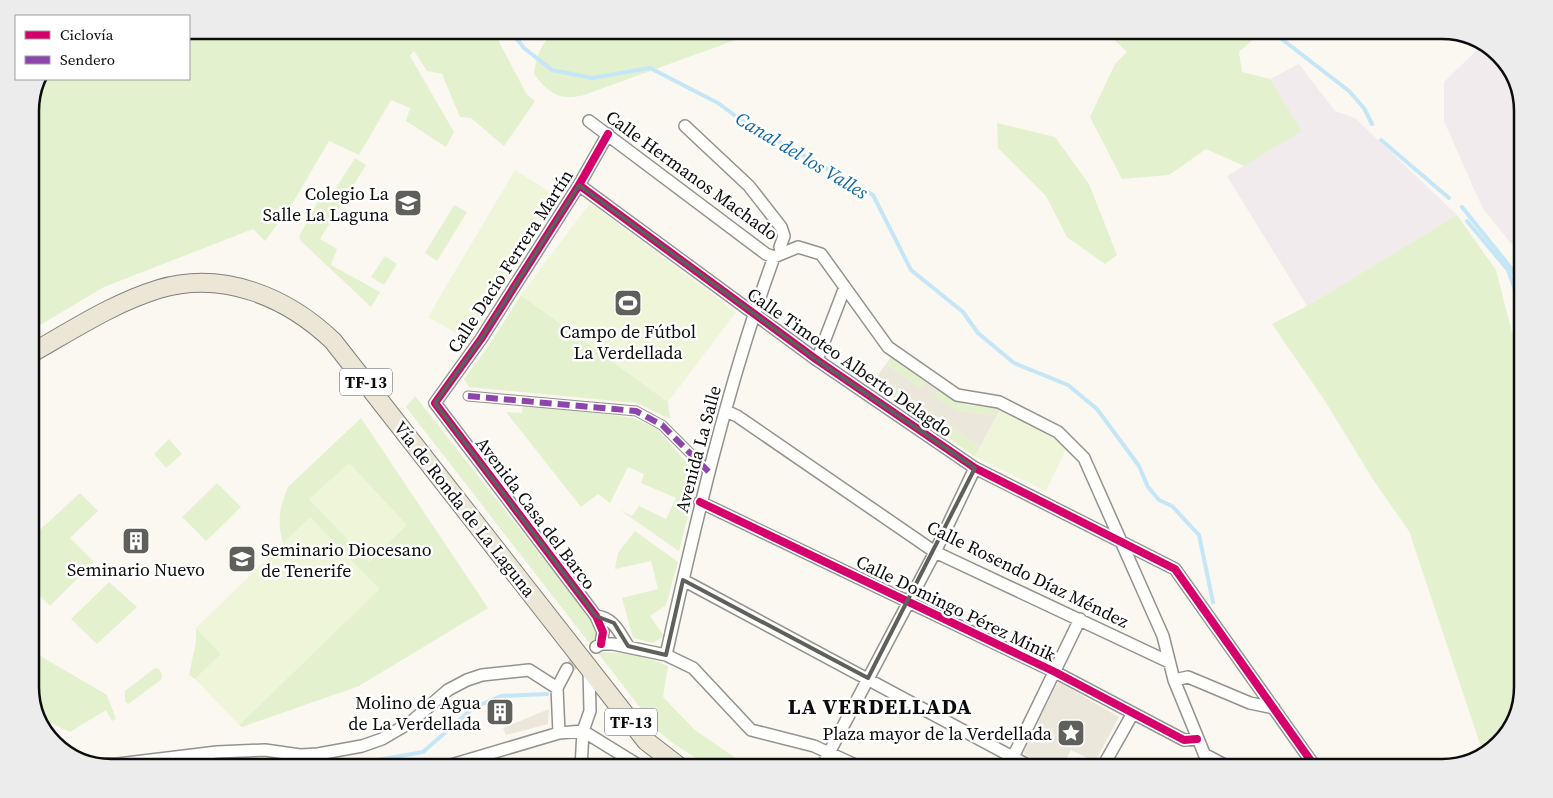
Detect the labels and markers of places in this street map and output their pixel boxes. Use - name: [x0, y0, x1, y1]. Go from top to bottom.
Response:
- place label: Colegio La Salle La Laguna: [263, 181, 390, 227]
- school or university icon: Colegio La Salle La Laguna: [393, 188, 423, 218]
- sports icon: Campo de Fútbol La Verdellada: [613, 288, 643, 318]
- place label: Campo de Fútbol La Verdellada: [560, 319, 696, 365]
- building icon: Seminario Nuevo: [121, 526, 151, 556]
- place label: Seminario Diocesano de Tenerife: [261, 537, 432, 583]
- school or university icon: Seminario Diocesano de Tenerife: [227, 544, 257, 574]
- place label: Seminario Nuevo: [67, 557, 205, 582]
- place label: Molino de Agua de La Verdellada: [348, 690, 482, 736]
- building icon: Molino de Agua de La Verdellada: [485, 697, 515, 727]
- place icon: Plaza mayor de la Verdellada: [1056, 718, 1086, 748]
- place label: Plaza mayor de la Verdellada: [823, 721, 1053, 746]

